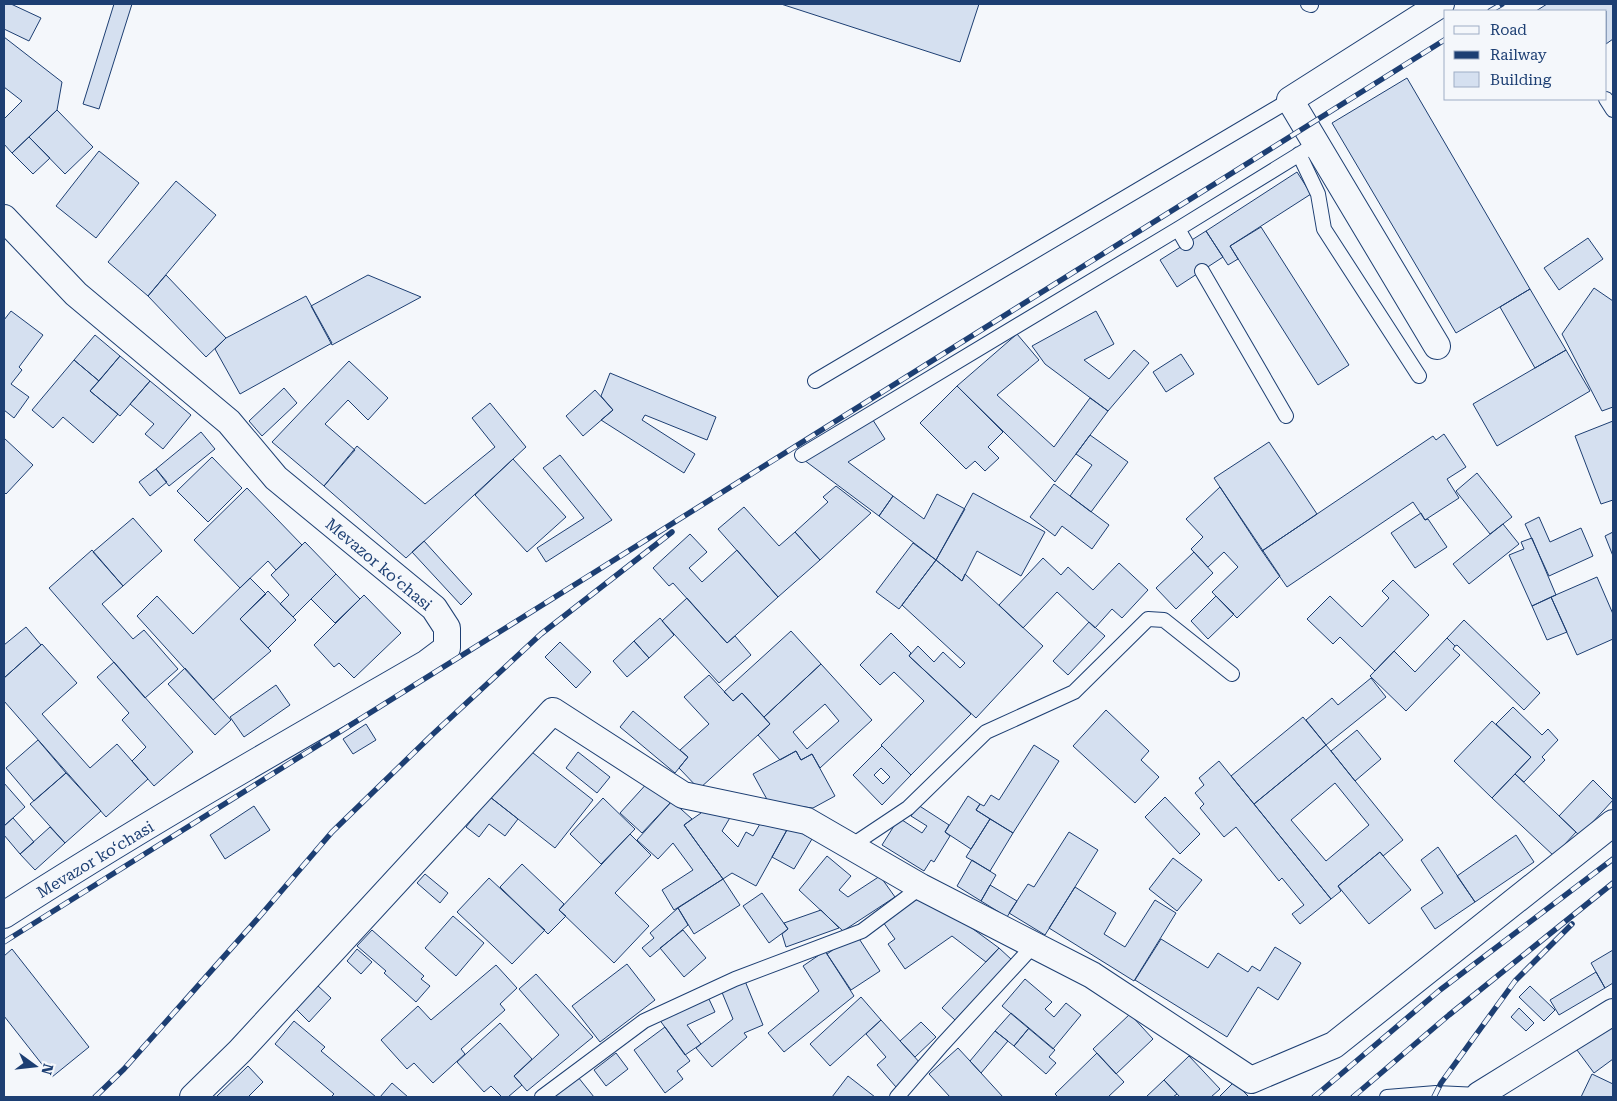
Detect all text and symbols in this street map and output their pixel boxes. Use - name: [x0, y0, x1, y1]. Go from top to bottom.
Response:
- legend: [1444, 10, 1607, 100]
- text: Road: [1490, 21, 1527, 39]
- text: Railway: [1490, 46, 1547, 64]
- text: Building: [1490, 71, 1552, 89]
- street label: Mevazor koʻchasi: [322, 514, 436, 614]
- street label: Mevazor koʻchasi: [33, 817, 157, 902]
- north arrow: [10, 1041, 60, 1091]
- text: N: [38, 1062, 57, 1077]

